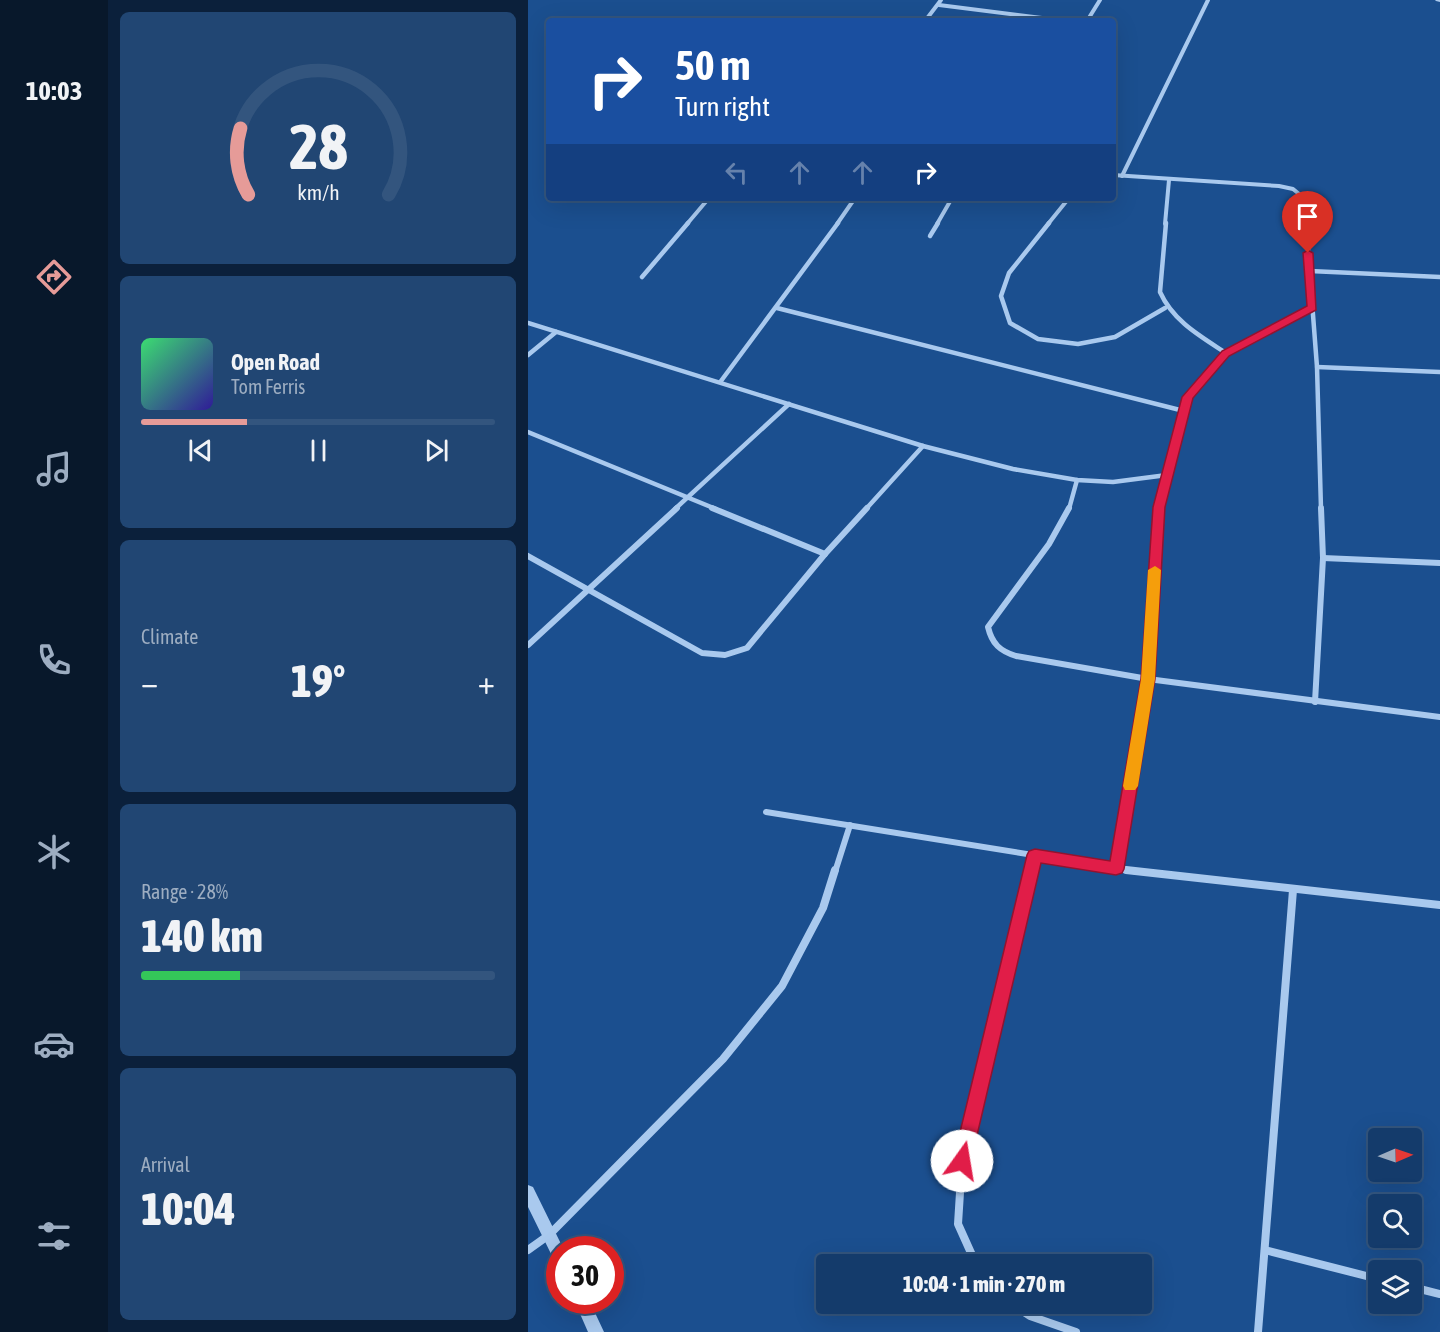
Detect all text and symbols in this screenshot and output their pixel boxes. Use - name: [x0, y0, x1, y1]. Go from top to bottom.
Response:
- text: 50 m: [675, 41, 750, 89]
- icon: right: [576, 42, 654, 120]
- text: 10:03: [26, 75, 82, 106]
- text: Turn right: [675, 91, 770, 122]
- text: 28: [289, 111, 347, 182]
- icon: left: [720, 156, 753, 189]
- icon: ahead: [783, 156, 816, 189]
- icon: ahead: [846, 156, 879, 189]
- icon: right: [909, 156, 942, 189]
- text: km/h: [297, 180, 339, 205]
- pin: [1282, 191, 1333, 253]
- icon: arrive: [1291, 200, 1324, 233]
- icon: directions: [33, 256, 75, 298]
- text: Open Road: [231, 349, 320, 375]
- text: Tom Ferris: [231, 375, 305, 398]
- icon: previous: [184, 434, 217, 467]
- icon: pause: [302, 434, 335, 467]
- icon: next: [420, 434, 453, 467]
- icon: music: [33, 448, 75, 490]
- text: Climate: [141, 625, 198, 648]
- icon: phone: [33, 639, 75, 681]
- text: 19°: [291, 655, 345, 707]
- text: −: [141, 663, 158, 701]
- text: +: [478, 663, 495, 701]
- icon: climate: [33, 831, 75, 873]
- text: Range · 28%: [141, 880, 228, 903]
- text: 140 km: [141, 910, 263, 962]
- icon: car: [33, 1023, 75, 1065]
- north arrow: [1368, 1128, 1422, 1182]
- map controls: [1368, 1128, 1422, 1314]
- position arrow: [930, 1129, 994, 1193]
- text: Arrival: [141, 1153, 190, 1176]
- text: 10:04: [141, 1183, 235, 1235]
- button: search: [1368, 1194, 1422, 1248]
- icon: filters: [33, 1215, 75, 1257]
- speed limit sign: 30: [546, 1236, 624, 1314]
- button: layers: [1368, 1260, 1422, 1314]
- text: 10:04 · 1 min · 270 m: [903, 1271, 1065, 1297]

